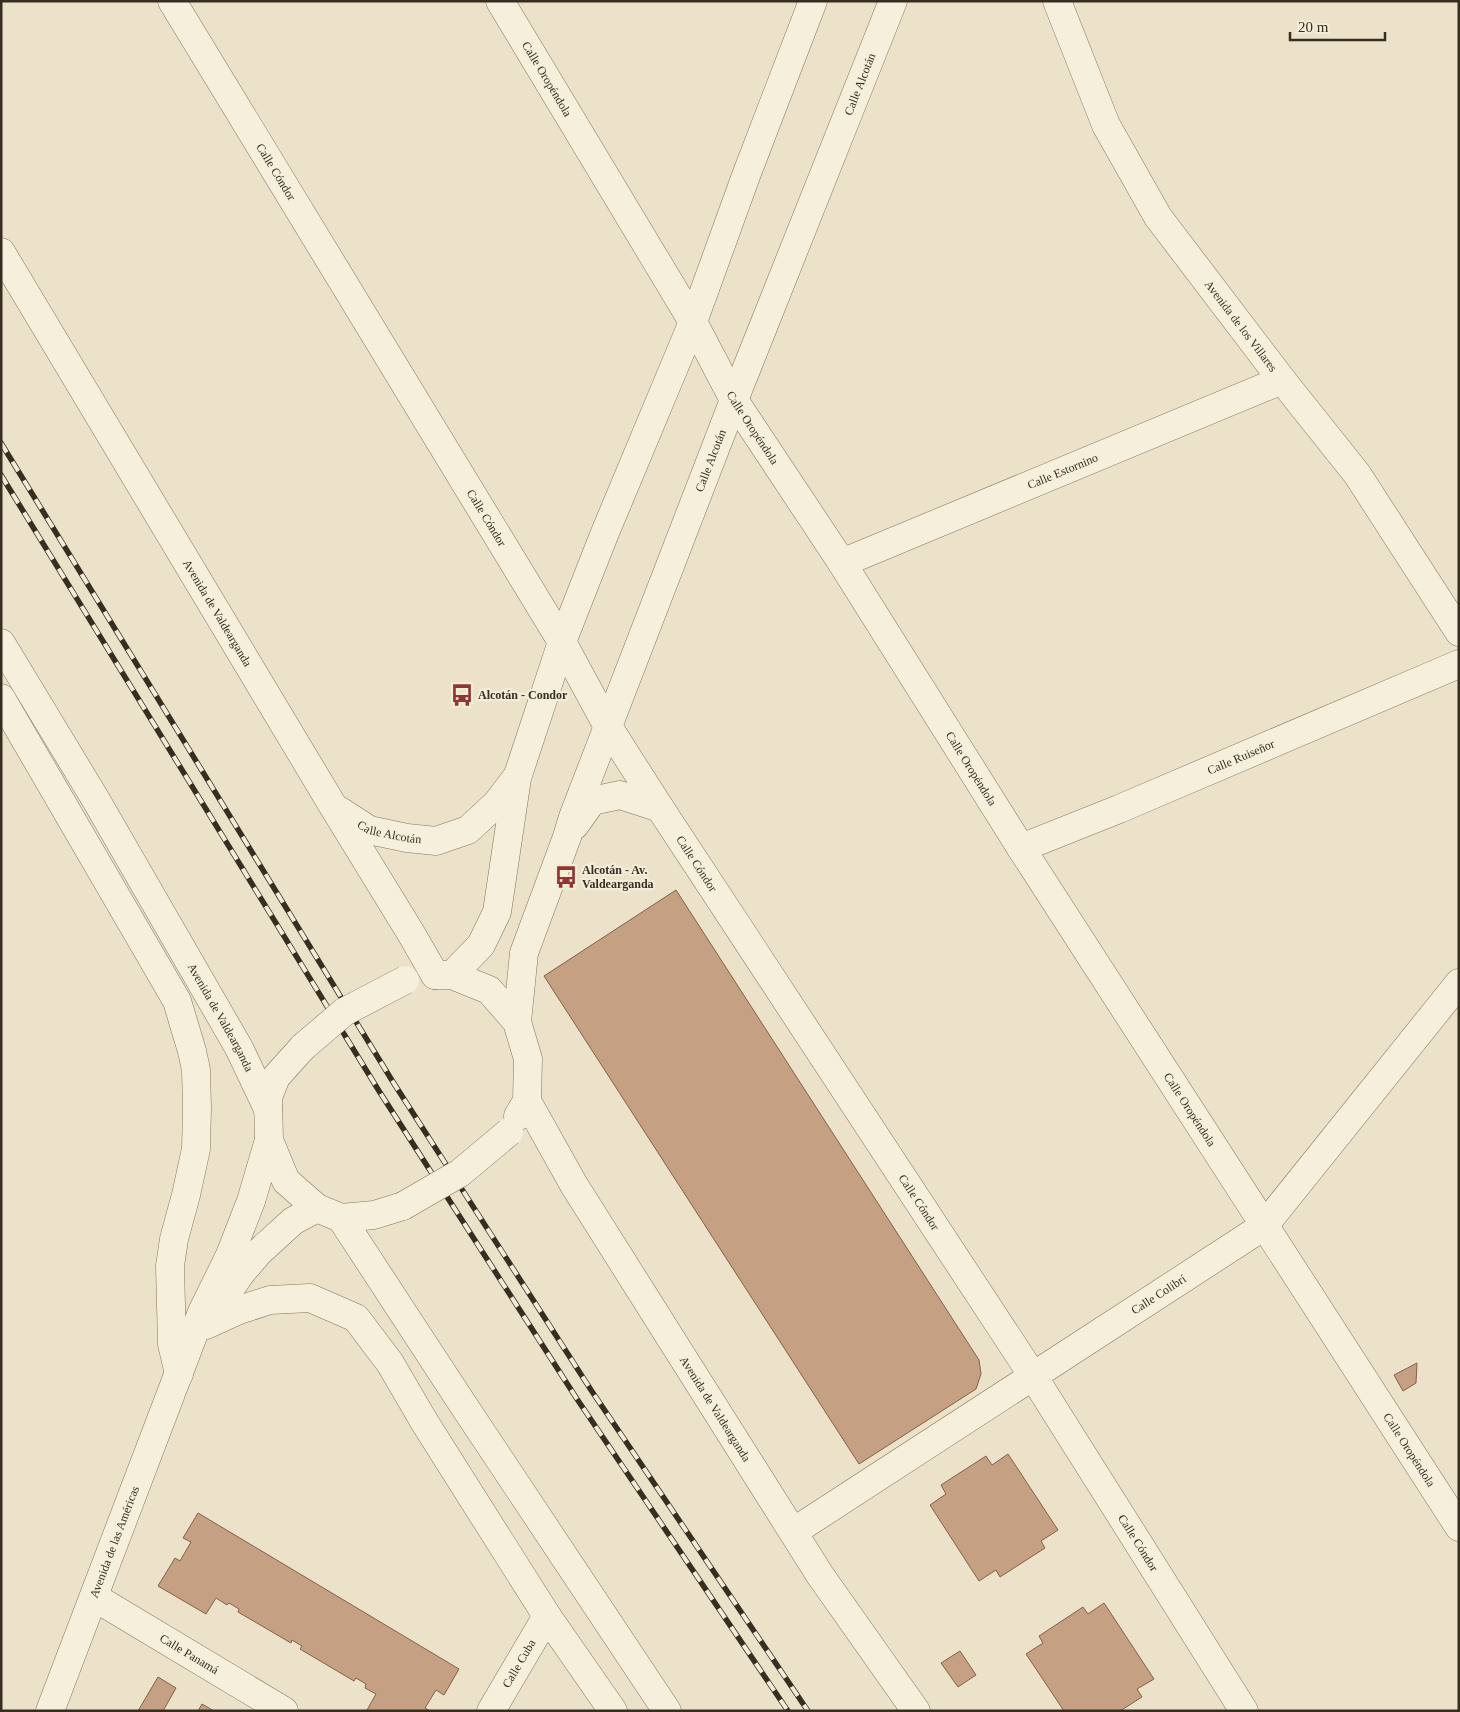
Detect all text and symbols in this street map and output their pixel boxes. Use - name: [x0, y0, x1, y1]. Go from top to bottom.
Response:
- scale bar: [1290, 10, 1385, 42]
- text: 20 m: [1298, 19, 1329, 35]
- street label: Calle Oropéndola: [519, 39, 575, 120]
- street label: Calle Alcotán: [841, 51, 879, 117]
- street label: Calle Cóndor: [253, 141, 299, 203]
- street label: Avenida de los Villares: [1202, 278, 1280, 375]
- street label: Calle Oropéndola: [724, 389, 782, 468]
- street label: Calle Alcotán: [692, 427, 729, 494]
- street label: Calle Estornino: [1025, 450, 1100, 492]
- street label: Calle Cóndor: [464, 487, 509, 549]
- street label: Avenida de Valdearganda: [180, 557, 255, 670]
- bus stop icon: Alcotán - Condor: [449, 682, 475, 708]
- place label: Alcotán - Condor: [478, 688, 568, 702]
- street label: Calle Oropéndola: [943, 729, 1000, 809]
- street label: Calle Ruiseñor: [1205, 737, 1277, 778]
- street label: Calle Alcotán: [355, 817, 422, 846]
- street label: Calle Cóndor: [673, 833, 720, 895]
- place label: Alcotán - Av. Valdearganda: [582, 863, 654, 891]
- bus stop icon: Alcotán - Av. Valdearganda: [553, 864, 579, 890]
- street label: Avenida de Valdearganda: [185, 961, 256, 1074]
- street label: Calle Oropéndola: [1161, 1070, 1219, 1150]
- street label: Calle Cóndor: [895, 1172, 942, 1233]
- street label: Calle Colibrí: [1129, 1271, 1189, 1317]
- street label: Avenida de Valdearganda: [677, 1354, 754, 1465]
- street label: Calle Oropéndola: [1380, 1410, 1439, 1490]
- street label: Avenida de las Américas: [87, 1484, 142, 1600]
- street label: Calle Cóndor: [1115, 1512, 1161, 1574]
- street label: Calle Panamá: [157, 1631, 222, 1678]
- street label: Calle Cuba: [499, 1636, 539, 1690]

